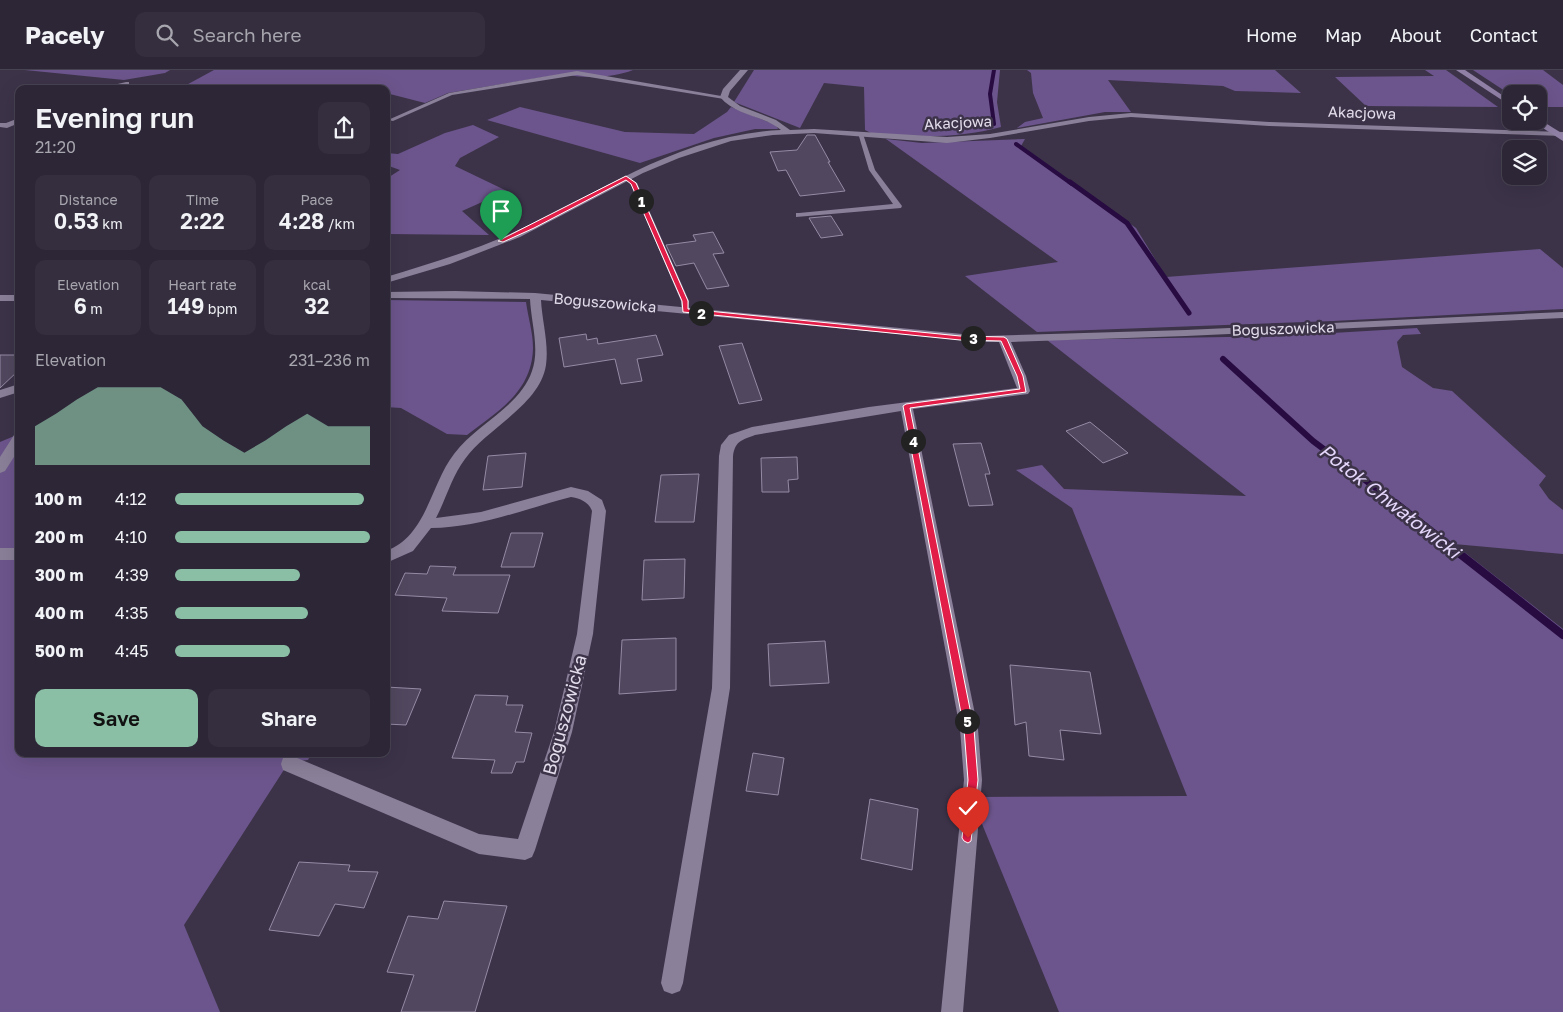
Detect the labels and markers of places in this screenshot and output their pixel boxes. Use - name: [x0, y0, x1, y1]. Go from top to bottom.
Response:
- pin: 1: [628, 188, 654, 214]
- pin: [480, 190, 522, 241]
- pin: 2: [688, 300, 714, 326]
- pin: 3: [960, 326, 986, 350]
- pin: 4: [900, 428, 926, 454]
- pin: 5: [954, 708, 980, 734]
- pin: [947, 787, 989, 838]

